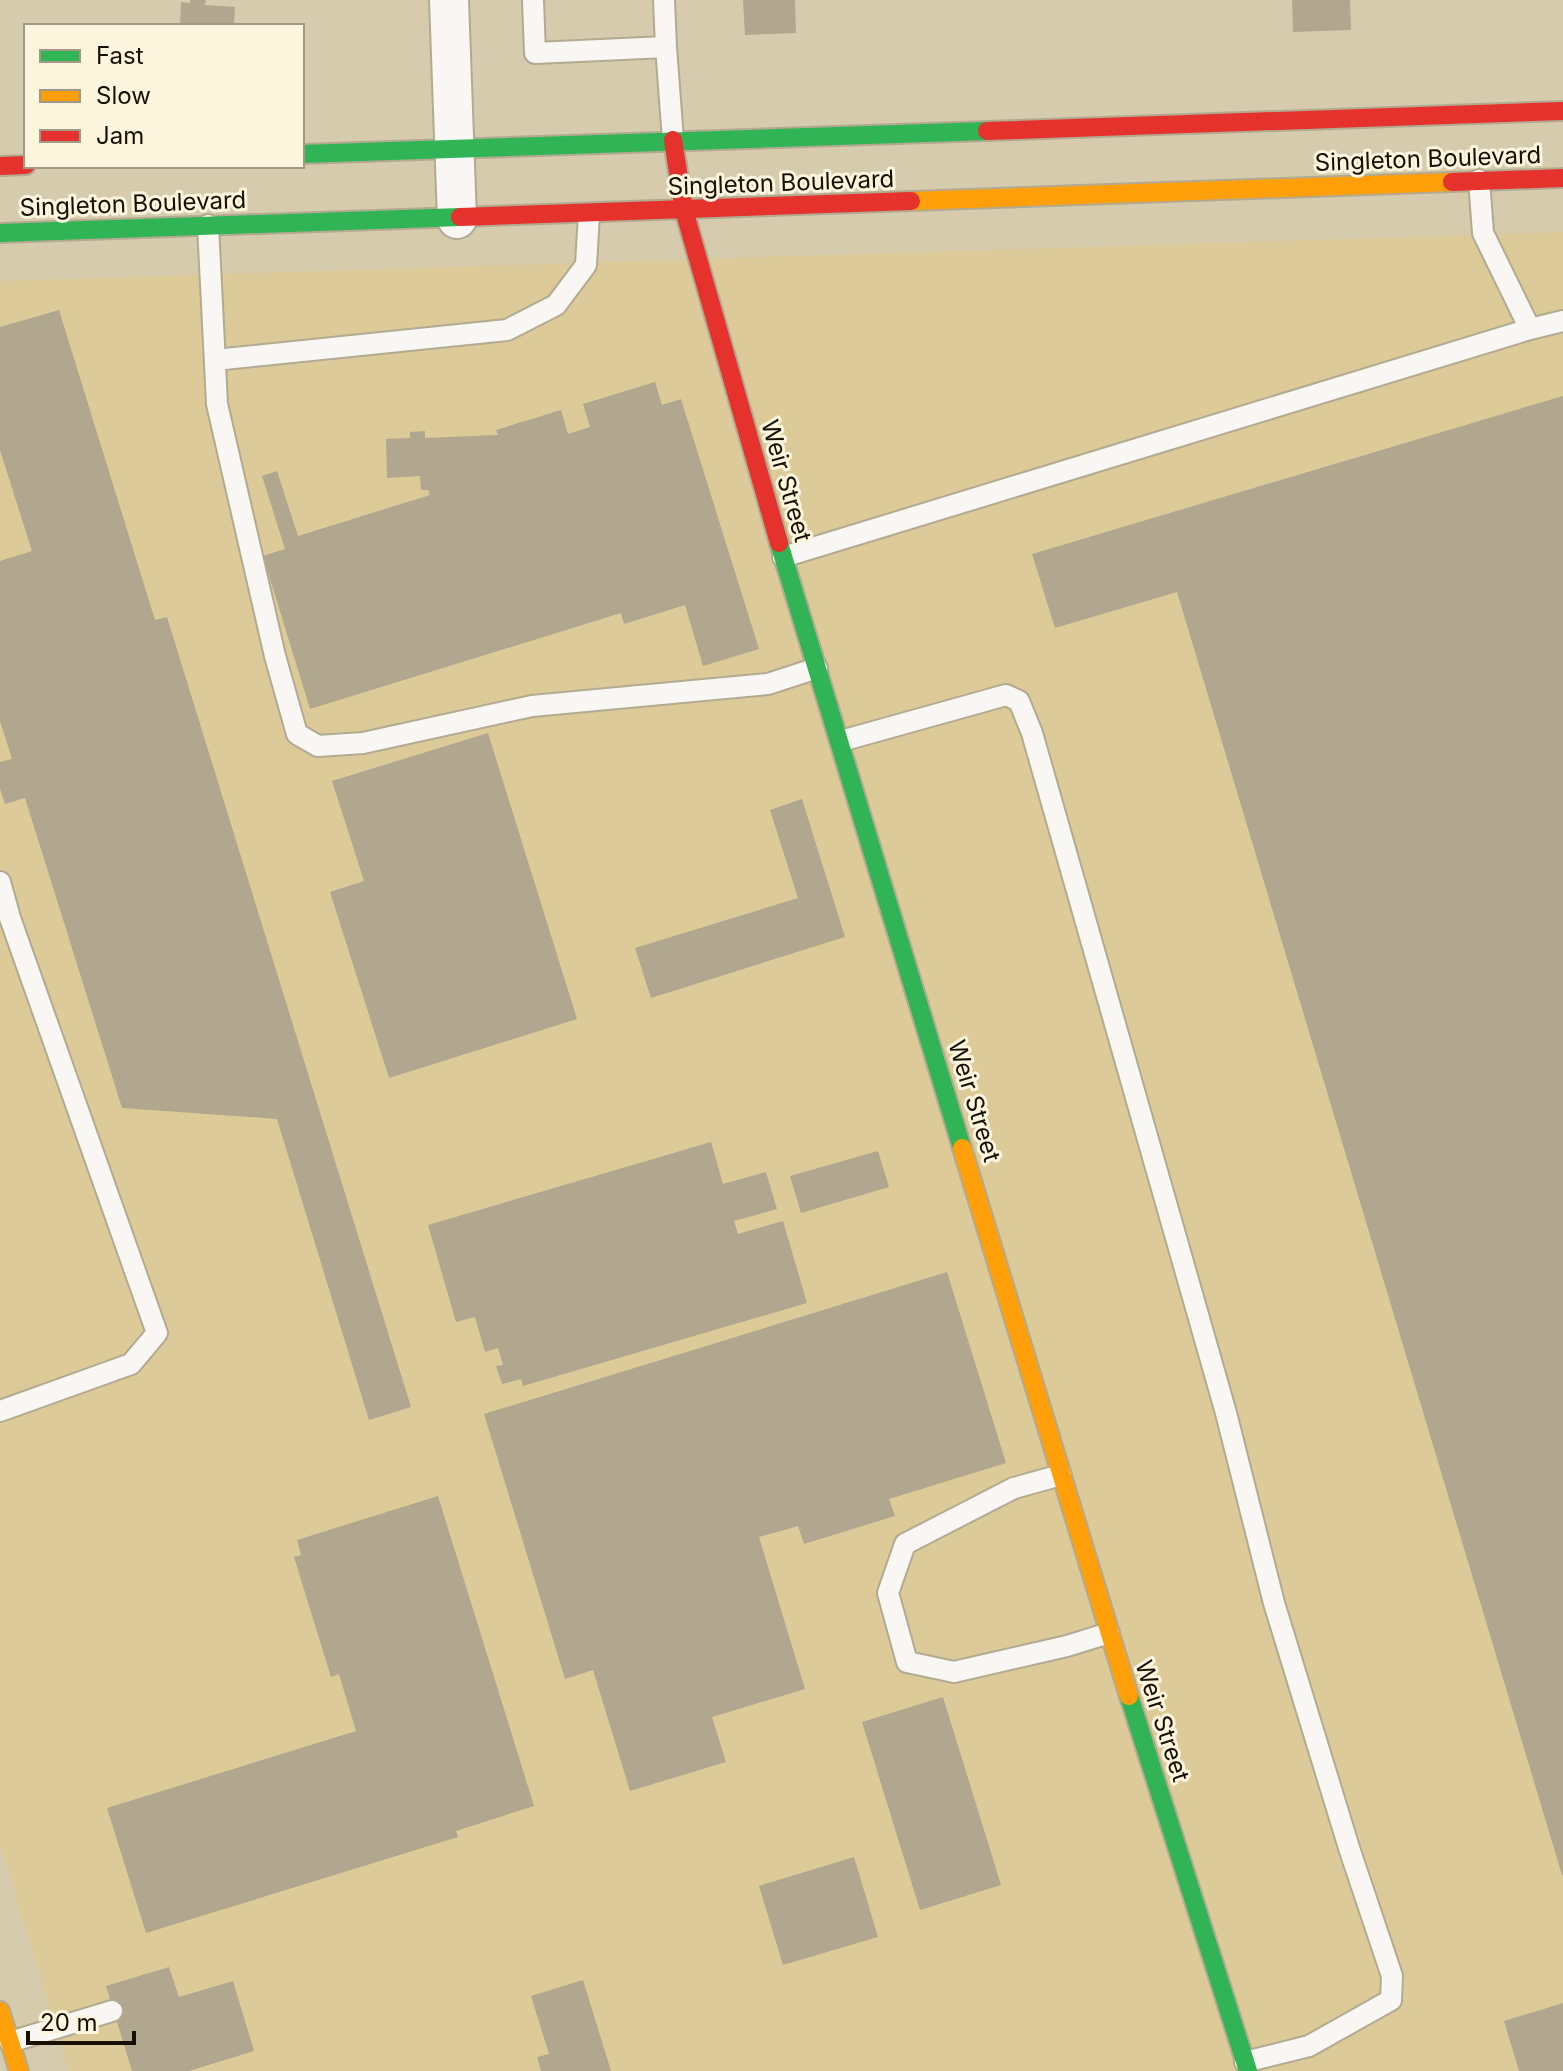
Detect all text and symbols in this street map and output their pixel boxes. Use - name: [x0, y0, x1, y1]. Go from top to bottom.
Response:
- legend: [24, 24, 304, 168]
- text: Fast: [96, 41, 144, 70]
- text: Slow: [96, 81, 151, 110]
- text: Jam: [96, 121, 144, 150]
- street label: Singleton Boulevard: [1314, 140, 1542, 177]
- street label: Singleton Boulevard: [667, 164, 895, 201]
- street label: Singleton Boulevard: [19, 185, 247, 222]
- street label: Weir Street: [755, 416, 818, 545]
- street label: Weir Street: [942, 1036, 1007, 1165]
- street label: Weir Street: [1129, 1657, 1196, 1785]
- scale bar: [28, 1995, 134, 2045]
- text: 20 m: [40, 2008, 98, 2037]

